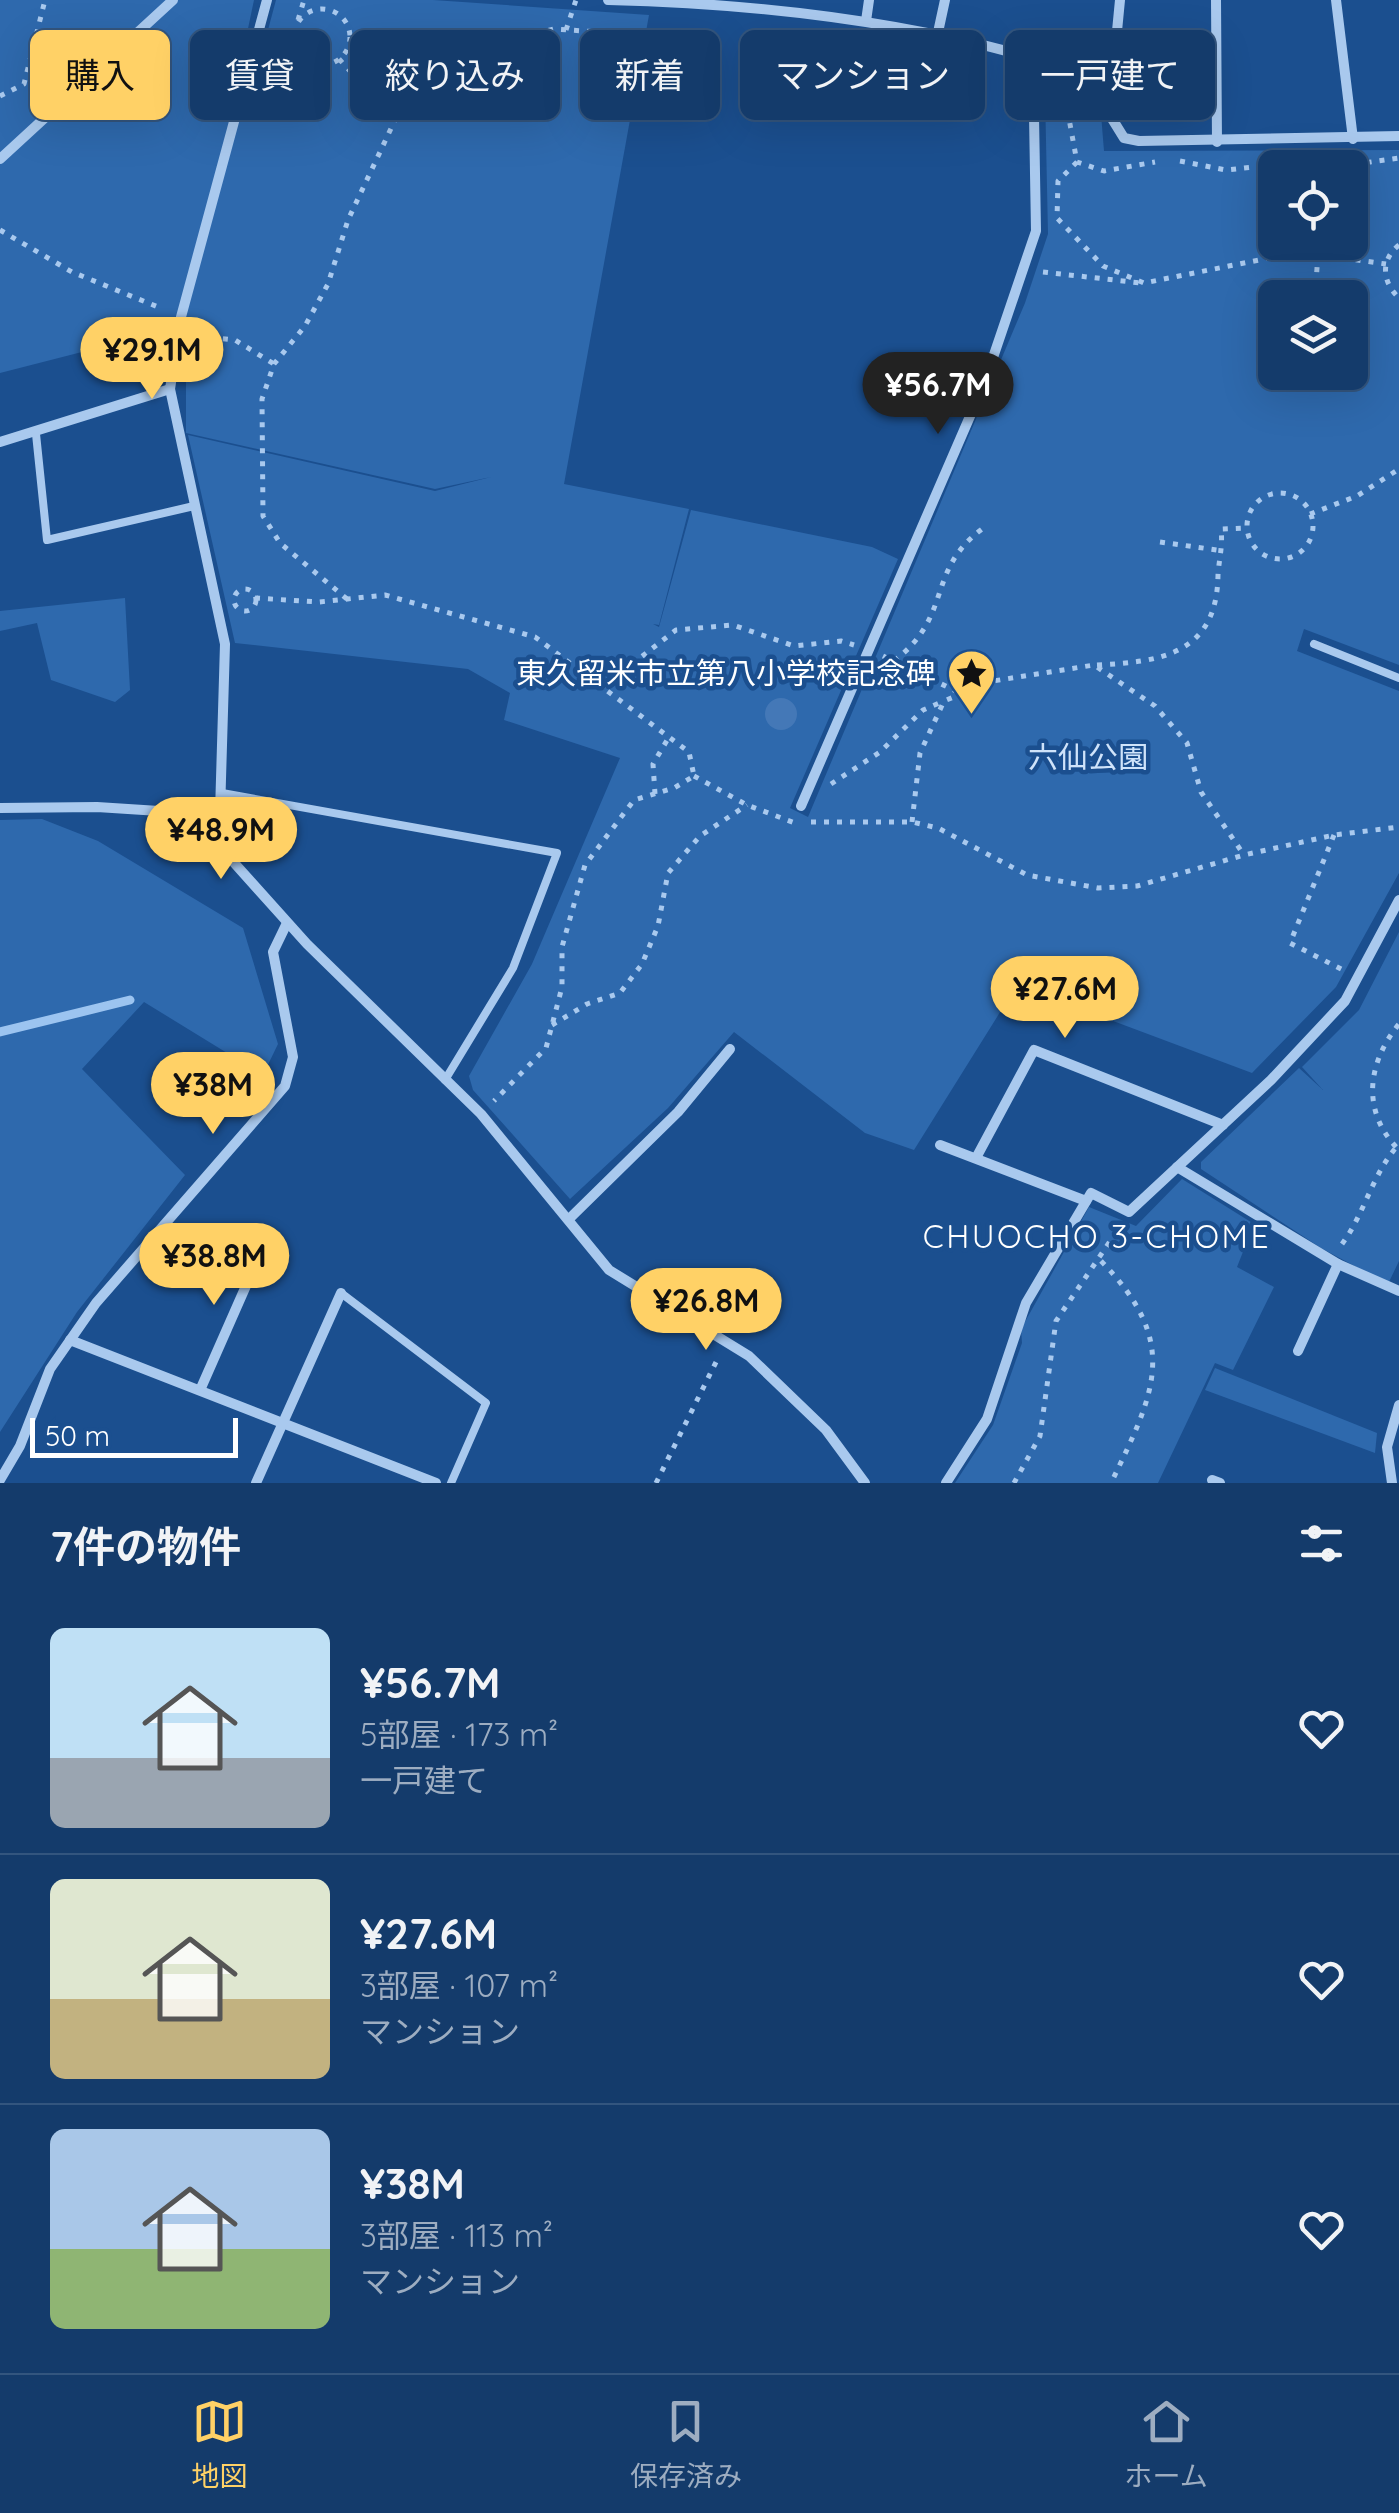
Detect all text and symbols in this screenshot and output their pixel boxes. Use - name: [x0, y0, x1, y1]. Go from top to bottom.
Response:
- chip: 購入: [30, 30, 170, 120]
- chip: 賃貸: [190, 30, 330, 120]
- chip: 絞り込み: [350, 30, 560, 120]
- chip: 新着: [580, 30, 720, 120]
- chip: マンション: [740, 30, 985, 120]
- chip: 一戸建て: [1005, 30, 1215, 120]
- map controls: [1258, 150, 1368, 390]
- button: locate: [1258, 150, 1368, 260]
- button: layers: [1258, 280, 1368, 390]
- pin: ¥29.1M: [71, 317, 233, 402]
- text: ¥29.1M: [102, 329, 202, 369]
- pin: ¥56.7M: [857, 352, 1019, 437]
- text: ¥56.7M: [885, 364, 991, 404]
- place icon: 東久留米市立第八小学校記念碑: [945, 648, 997, 716]
- place label: 東久留米市立第八小学校記念碑: [516, 654, 936, 692]
- park label: 六仙公園: [1028, 738, 1148, 776]
- pin: ¥48.9M: [140, 797, 302, 882]
- text: ¥48.9M: [167, 809, 275, 849]
- pin: ¥27.6M: [984, 956, 1146, 1041]
- text: ¥27.6M: [1013, 968, 1117, 1008]
- pin: ¥38M: [154, 1052, 272, 1137]
- text: ¥38M: [173, 1064, 253, 1104]
- district label: CHUOCHO 3-CHOME: [923, 1216, 1271, 1256]
- pin: ¥38.8M: [133, 1223, 295, 1308]
- text: ¥38.8M: [161, 1235, 267, 1275]
- pin: ¥26.8M: [625, 1268, 787, 1353]
- text: ¥26.8M: [653, 1280, 759, 1320]
- scale bar: [30, 1413, 238, 1458]
- text: 50 m: [45, 1418, 110, 1453]
- icon: filters: [1294, 1516, 1349, 1571]
- text: 7件の物件: [50, 1520, 241, 1573]
- text: ¥56.7M: [360, 1656, 500, 1709]
- icon: home: [130, 1668, 250, 1788]
- icon: heart: [1294, 1701, 1349, 1756]
- text: 5部屋 · 173 m²: [360, 1714, 558, 1754]
- text: 一戸建て: [360, 1760, 488, 1800]
- text: ¥27.6M: [360, 1907, 497, 1960]
- icon: home: [130, 1919, 250, 2039]
- icon: heart: [1294, 1952, 1349, 2007]
- text: 3部屋 · 107 m²: [360, 1965, 558, 2005]
- text: マンション: [360, 2011, 520, 2051]
- text: ¥38M: [360, 2157, 465, 2210]
- icon: home: [130, 2169, 250, 2289]
- icon: heart: [1294, 2202, 1349, 2257]
- text: 3部屋 · 113 m²: [360, 2215, 553, 2255]
- text: マンション: [360, 2261, 520, 2301]
- tab: 地図: [191, 2394, 247, 2494]
- tab: 保存済み: [630, 2394, 742, 2494]
- tab: ホーム: [1125, 2394, 1208, 2494]

